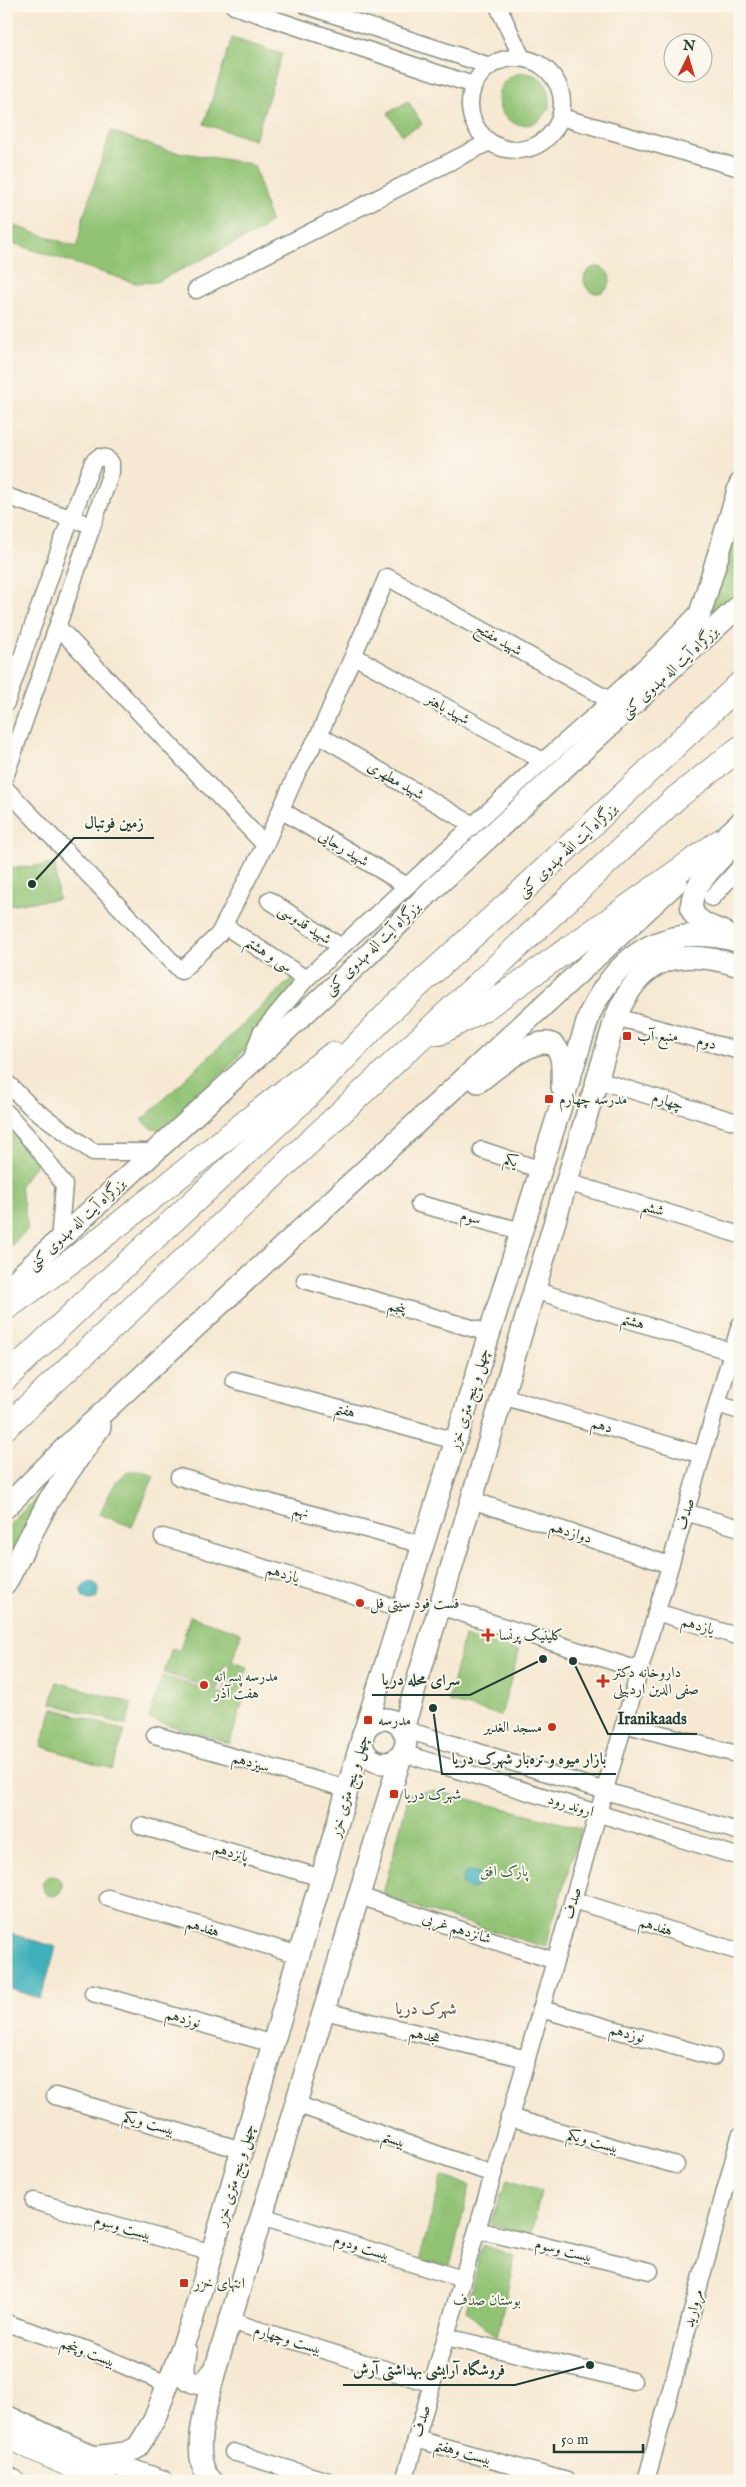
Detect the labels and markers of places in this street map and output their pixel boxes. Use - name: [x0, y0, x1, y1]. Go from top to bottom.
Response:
- callout: زمین فوتبال: [74, 807, 154, 838]
- place label: منبع آب: [637, 1027, 678, 1050]
- marker: منبع آب: [621, 1030, 633, 1042]
- place label: مدرسه چهارم: [559, 1090, 627, 1112]
- marker: مدرسه چهارم: [543, 1093, 555, 1105]
- place label: فست فود سیتی فل: [370, 1594, 460, 1614]
- marker: فست فود سیتی فل: [354, 1597, 366, 1609]
- place label: کلینیک پرنسا: [499, 1626, 563, 1645]
- marker: کلینیک پرنسا: [481, 1628, 495, 1642]
- place label: داروخانه دکتر صفی الدین اردبیلی: [611, 1663, 699, 1700]
- callout: سرای محله دریا: [372, 1664, 470, 1695]
- place label: مدرسه پسرانه هفت آذر: [212, 1667, 278, 1703]
- marker: داروخانه دکتر صفی الدین اردبیلی: [597, 1675, 609, 1687]
- marker: مدرسه پسرانه هفت آذر: [198, 1679, 210, 1691]
- callout: Iranikaads: [608, 1703, 697, 1734]
- place label: مدرسه: [378, 1711, 411, 1730]
- marker: مدرسه: [362, 1714, 374, 1726]
- place label: مسجد الغدیر: [482, 1718, 542, 1737]
- marker: مسجد الغدیر: [546, 1721, 558, 1733]
- callout: بازار میوه و تره‌بار شهرک دریا: [442, 1743, 616, 1774]
- place label: شهرک دریا: [404, 1785, 461, 1804]
- marker: شهرک دریا: [388, 1788, 400, 1800]
- place label: انتهای خزر: [192, 2274, 245, 2293]
- marker: انتهای خزر: [178, 2277, 190, 2289]
- callout: فروشگاه آرایشی بهداشتی آرش: [343, 2354, 515, 2385]

